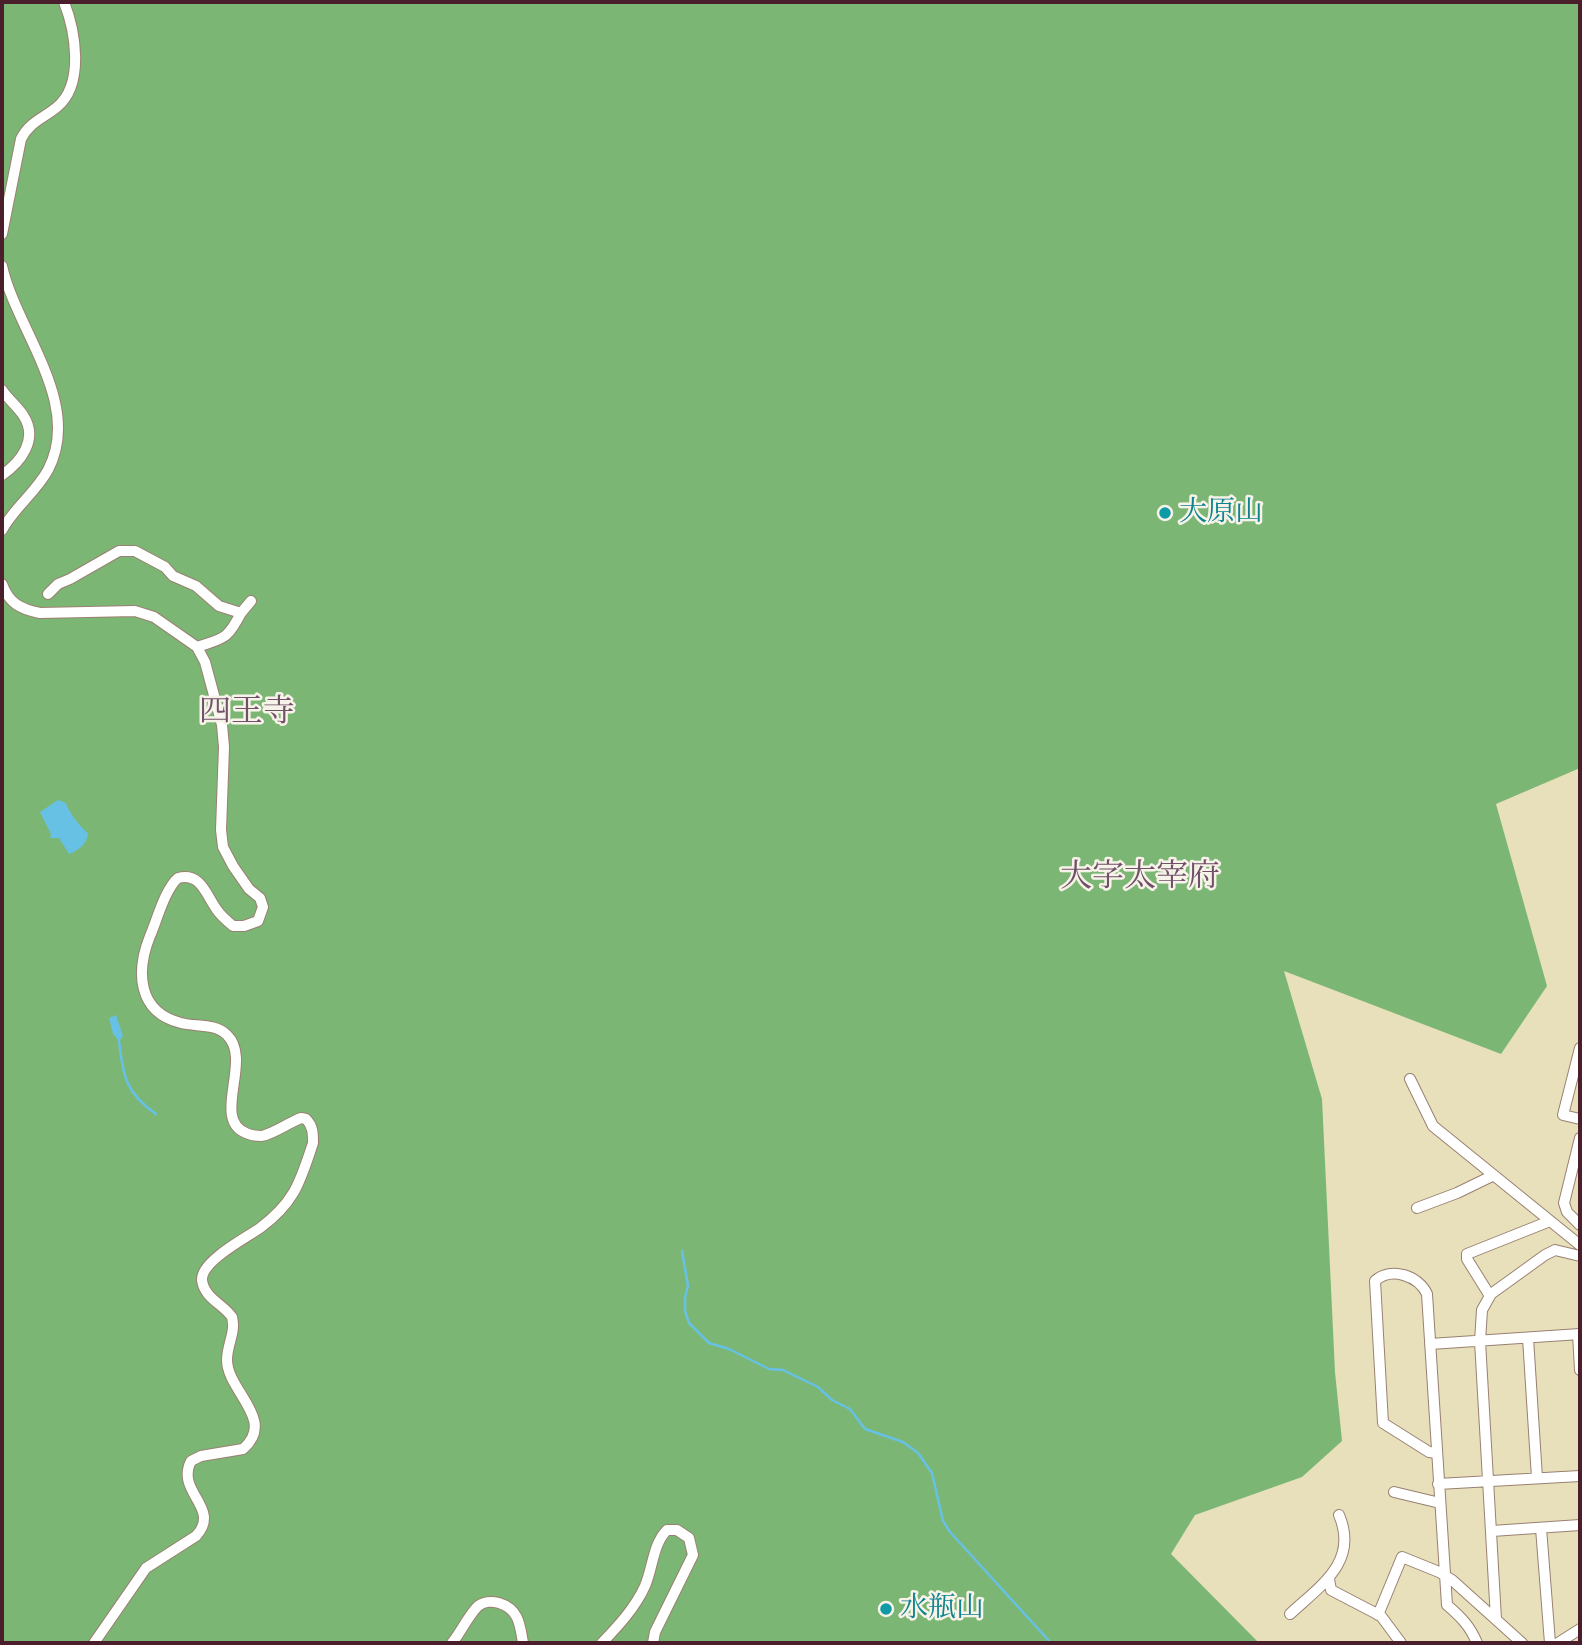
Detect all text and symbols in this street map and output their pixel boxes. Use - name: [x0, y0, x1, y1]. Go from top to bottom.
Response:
- place label: 大原山: [1179, 496, 1263, 530]
- marker: 大原山: [1157, 505, 1173, 521]
- district label: 四王寺: [199, 694, 295, 732]
- district label: 大字太宰府: [1060, 859, 1220, 897]
- place label: 水瓶山: [900, 1592, 984, 1626]
- marker: 水瓶山: [878, 1601, 894, 1617]

